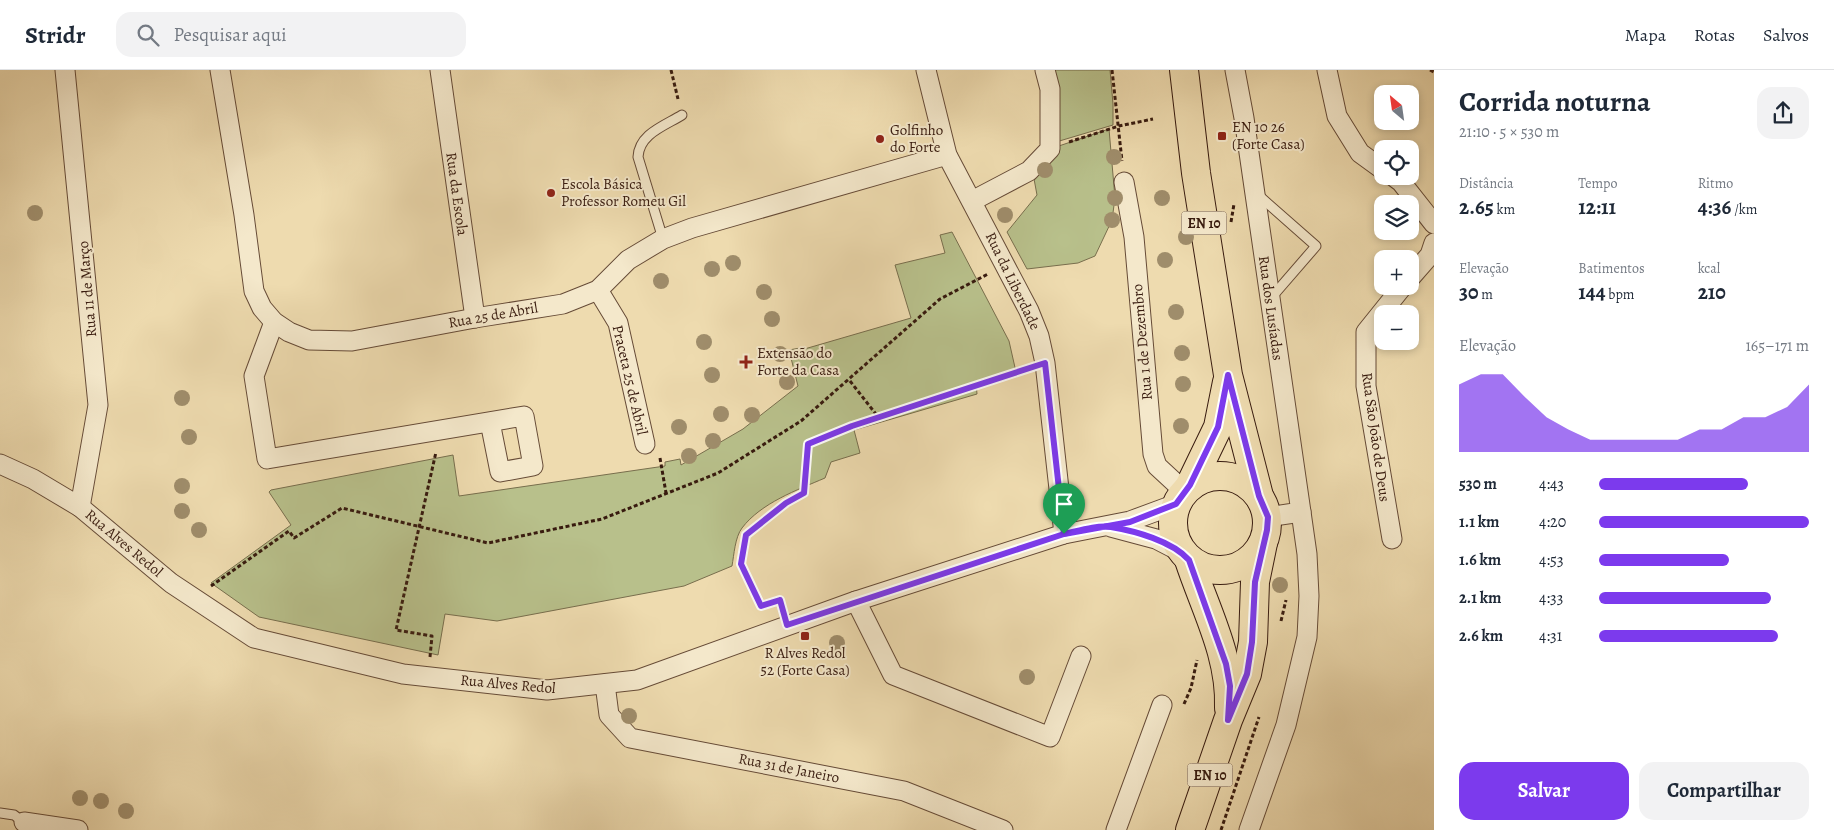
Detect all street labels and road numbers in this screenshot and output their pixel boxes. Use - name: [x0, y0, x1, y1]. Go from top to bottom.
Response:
- street label: Rua da Escola: [441, 151, 473, 237]
- road number: EN 10: [1182, 212, 1226, 234]
- street label: Rua da Liberdade: [981, 229, 1045, 333]
- street label: Rua 11 de Março: [73, 240, 101, 338]
- street label: Rua dos Lusíadas: [1254, 254, 1288, 362]
- street label: Rua 1 de Dezembro: [1127, 283, 1157, 401]
- street label: Rua 25 de Abril: [447, 297, 540, 333]
- street label: Praceta 25 de Abril: [608, 323, 652, 437]
- street label: Rua São João de Deus: [1357, 371, 1395, 503]
- street label: Rua Alves Redol: [81, 505, 167, 582]
- street label: Rua Alves Redol: [459, 670, 557, 698]
- street label: Rua 31 de Janeiro: [737, 748, 841, 788]
- road number: EN 10: [1188, 764, 1232, 786]

